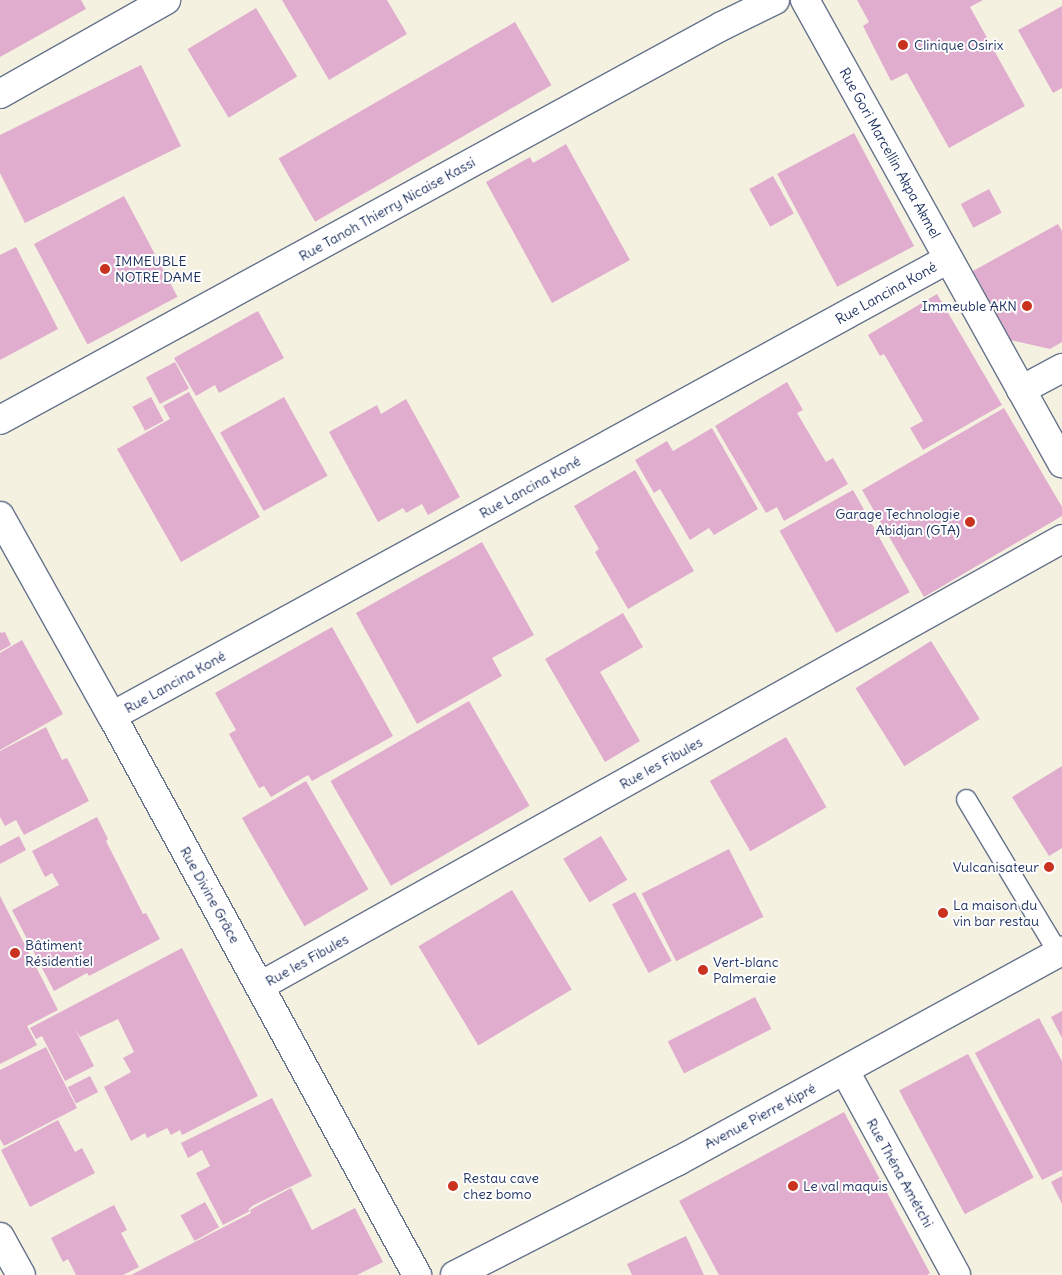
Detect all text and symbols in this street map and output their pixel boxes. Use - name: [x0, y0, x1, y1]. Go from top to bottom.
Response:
- place label: Clinique Osirix: [914, 37, 1004, 53]
- marker: Clinique Osirix: [896, 38, 910, 52]
- street label: Rue Gori Marcellin Akpa Akmel: [836, 65, 944, 241]
- street label: Rue Tanoh Thierry Nicaise Kassi: [296, 153, 478, 265]
- place label: IMMEUBLE NOTRE DAME: [115, 253, 201, 286]
- street label: Rue Lancina Koné: [832, 258, 940, 328]
- marker: IMMEUBLE NOTRE DAME: [99, 263, 111, 275]
- place label: Immeuble AKN: [922, 298, 1017, 314]
- marker: Immeuble AKN: [1021, 300, 1033, 312]
- street label: Rue Lancina Koné: [476, 452, 584, 522]
- place label: Garage Technologie Abidjan (GTA): [835, 506, 960, 538]
- marker: Garage Technologie Abidjan (GTA): [964, 516, 976, 528]
- street label: Rue Lancina Koné: [121, 647, 229, 717]
- street label: Rue les Fibules: [617, 733, 705, 793]
- street label: Rue Divine Grâce: [177, 844, 243, 946]
- place label: Vulcanisateur: [953, 859, 1039, 875]
- marker: Vulcanisateur: [1043, 861, 1055, 873]
- place label: La maison du vin bar restau: [953, 897, 1039, 930]
- marker: La maison du vin bar restau: [937, 907, 949, 919]
- street label: Rue les Fibules: [263, 930, 351, 990]
- place label: Bâtiment Résidentiel: [25, 937, 93, 970]
- marker: Bâtiment Résidentiel: [9, 947, 21, 959]
- place label: Vert-blanc Palmeraie: [713, 954, 779, 986]
- marker: Vert-blanc Palmeraie: [697, 964, 709, 976]
- street label: Avenue Pierre Kipré: [701, 1080, 819, 1152]
- street label: Rue Théna Amétchi: [863, 1116, 937, 1230]
- place label: Restau cave chez bomo: [463, 1170, 539, 1202]
- place label: Le val maquis: [803, 1178, 888, 1194]
- marker: Restau cave chez bomo: [447, 1180, 459, 1192]
- marker: Le val maquis: [787, 1180, 799, 1192]

